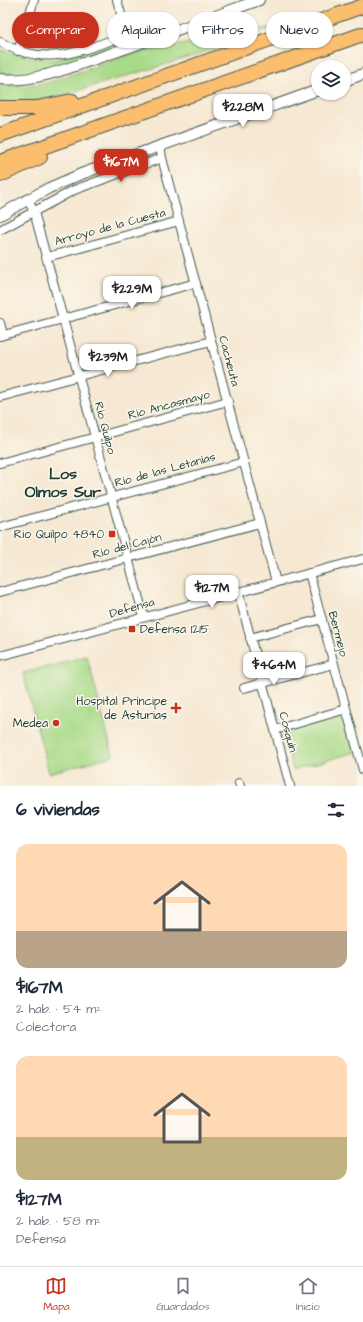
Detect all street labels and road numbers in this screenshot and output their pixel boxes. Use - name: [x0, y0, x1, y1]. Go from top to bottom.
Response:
- street label: Arroyo de la Cuesta: [53, 204, 168, 251]
- street label: Cacheuta: [214, 334, 244, 388]
- street label: Río Ancasmayo: [126, 386, 212, 425]
- street label: Río Quilpo: [90, 400, 120, 456]
- street label: Río de las Letanías: [113, 448, 217, 492]
- street label: Río del Cajón: [91, 529, 163, 563]
- street label: Defensa: [108, 593, 156, 623]
- street label: Bermejo: [324, 609, 352, 659]
- street label: Cosquín: [274, 710, 302, 754]

